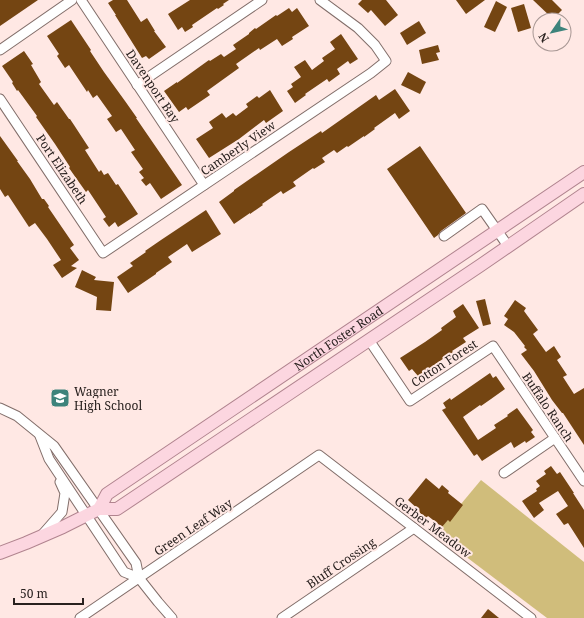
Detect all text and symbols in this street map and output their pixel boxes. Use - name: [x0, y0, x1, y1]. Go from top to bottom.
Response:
- north arrow: [532, 12, 572, 52]
- text: N: [534, 30, 552, 46]
- street label: Davenport Bay: [122, 46, 184, 126]
- street label: Camberly View: [197, 116, 279, 179]
- street label: Port Elizabeth: [32, 131, 92, 208]
- street label: North Foster Road: [290, 301, 387, 374]
- street label: Cotton Forest: [408, 335, 480, 391]
- street label: Buffalo Ranch: [518, 369, 578, 445]
- place label: Wagner High School: [74, 383, 142, 414]
- school or university icon: Wagner High School: [49, 387, 71, 409]
- street label: Gerber Meadow: [391, 492, 475, 562]
- street label: Green Leaf Way: [150, 494, 236, 560]
- street label: Bluff Crossing: [303, 533, 379, 592]
- scale bar: [14, 580, 83, 606]
- text: 50 m: [20, 585, 48, 602]

